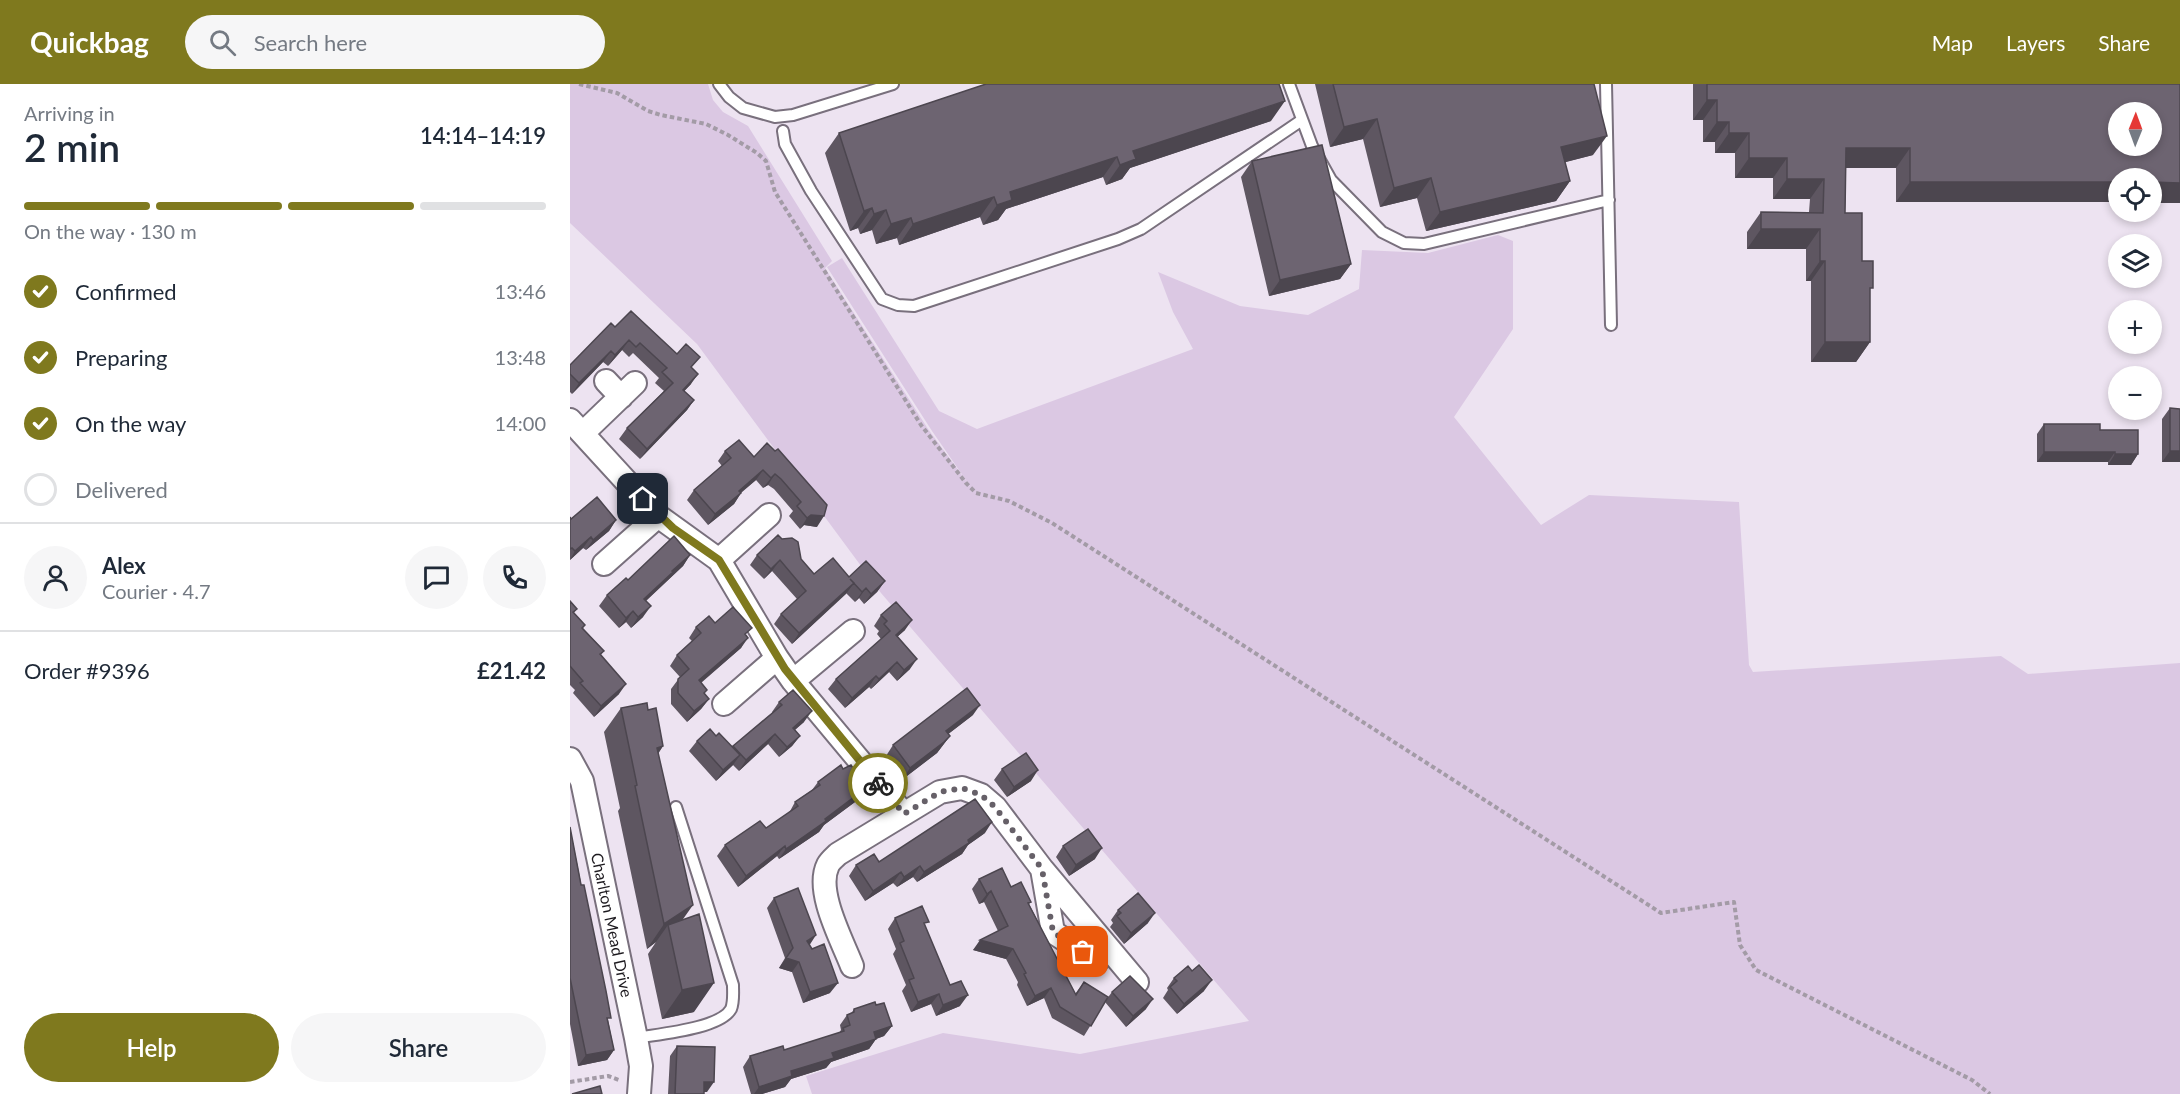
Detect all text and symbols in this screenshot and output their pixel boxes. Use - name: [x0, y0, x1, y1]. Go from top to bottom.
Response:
- search box: [185, 15, 605, 69]
- text: Quickbag: [30, 25, 149, 59]
- icon: search: [206, 26, 239, 59]
- text: Search here: [254, 29, 367, 56]
- text: Map: [1932, 30, 1973, 55]
- text: Layers: [2006, 30, 2065, 55]
- text: Share: [2098, 30, 2150, 55]
- text: Arriving in: [24, 101, 115, 125]
- north arrow: [2108, 102, 2162, 156]
- map controls: [2108, 102, 2162, 420]
- text: 14:14–14:19: [420, 122, 546, 149]
- text: 2 min: [24, 124, 120, 170]
- button: locate: [2108, 168, 2162, 222]
- text: On the way · 130 m: [24, 219, 197, 243]
- button: layers: [2108, 234, 2162, 288]
- icon: check: [24, 275, 57, 308]
- text: Confirmed: [75, 278, 177, 305]
- text: 13:46: [495, 279, 546, 303]
- button: +: [2108, 300, 2162, 354]
- icon: check: [24, 341, 57, 374]
- text: Preparing: [75, 344, 167, 371]
- text: 13:48: [495, 345, 546, 369]
- button: −: [2108, 366, 2162, 420]
- icon: check: [24, 407, 57, 440]
- text: On the way: [75, 410, 186, 437]
- text: 14:00: [495, 411, 546, 435]
- pin: [617, 473, 668, 524]
- text: Delivered: [75, 476, 168, 503]
- icon: home: [626, 482, 659, 515]
- button: person: [24, 546, 87, 609]
- button: chat: [405, 546, 468, 609]
- button: phone: [483, 546, 546, 609]
- text: Alex: [102, 552, 146, 579]
- text: Courier · 4.7: [102, 579, 211, 603]
- text: Order #9396: [24, 657, 150, 684]
- text: £21.42: [477, 657, 546, 684]
- courier: [848, 753, 908, 813]
- icon: bike: [862, 767, 895, 800]
- street label: Charlton Mead Drive: [588, 851, 637, 999]
- pin: [1057, 926, 1108, 977]
- icon: bag: [1066, 935, 1099, 968]
- button: Help: [24, 1013, 279, 1082]
- button: Share: [291, 1013, 546, 1082]

